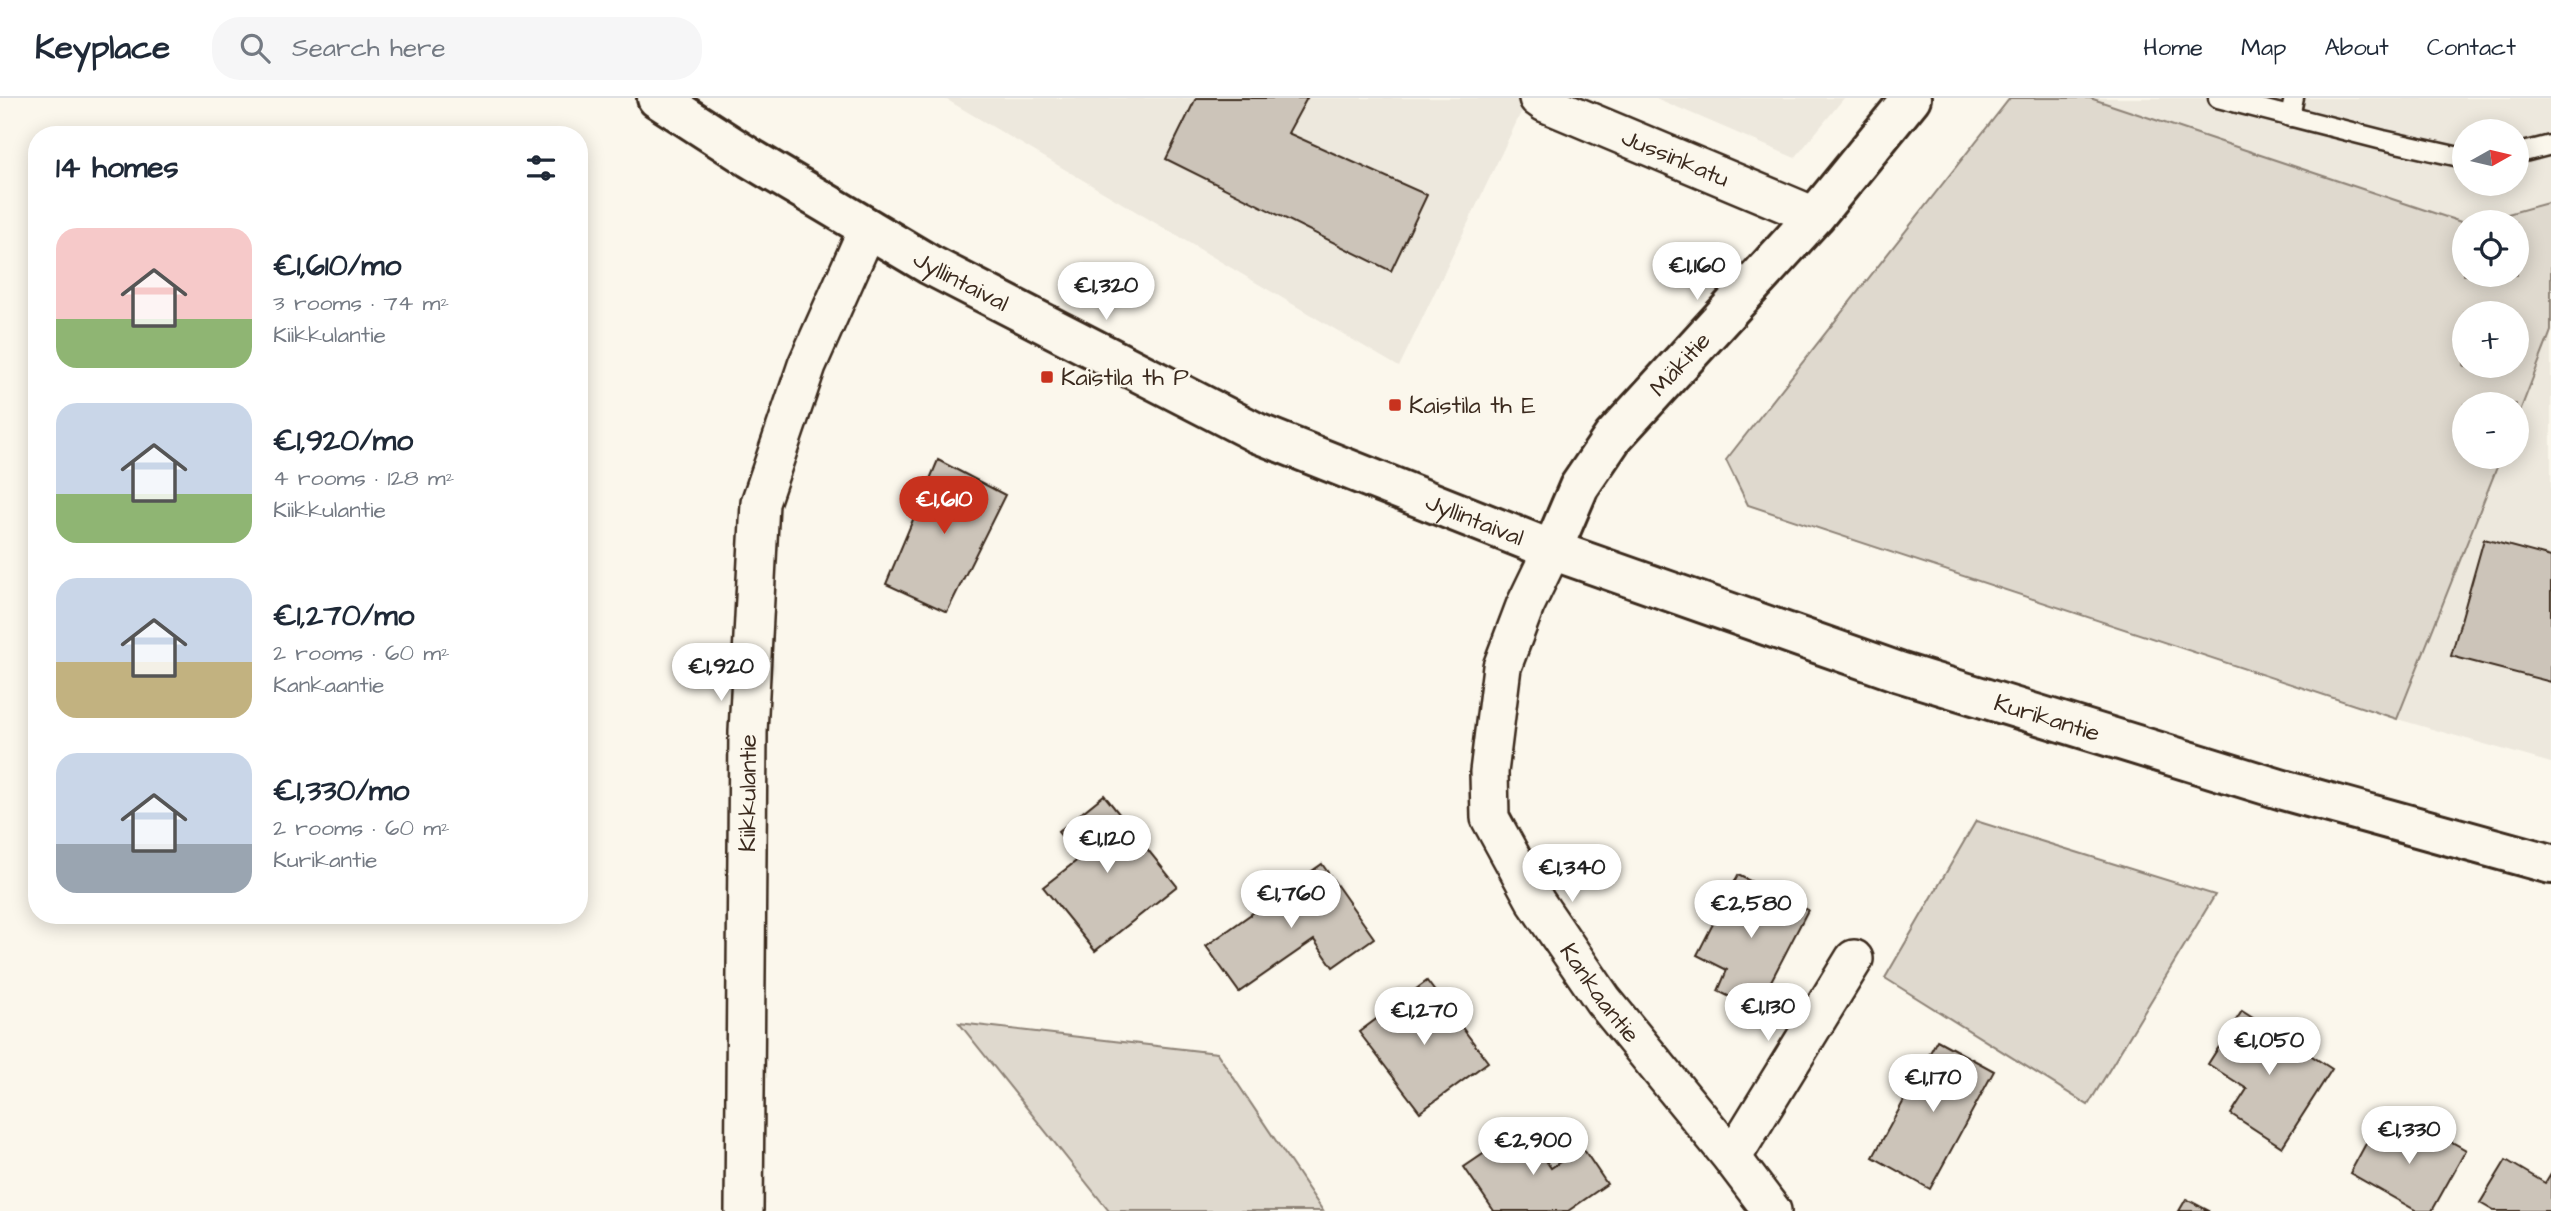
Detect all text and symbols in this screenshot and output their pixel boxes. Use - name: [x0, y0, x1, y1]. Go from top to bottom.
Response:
- search box: [212, 17, 702, 80]
- text: Keyplace: [35, 25, 170, 71]
- icon: search: [236, 29, 274, 67]
- text: Search here: [292, 30, 445, 66]
- text: Home: [2143, 31, 2203, 65]
- text: Map: [2241, 31, 2286, 65]
- text: About: [2324, 31, 2389, 65]
- text: Contact: [2427, 31, 2516, 65]
- north arrow: [2452, 119, 2529, 196]
- map controls: [2452, 119, 2529, 469]
- street label: Jussinkatu: [1616, 121, 1734, 196]
- text: 14 homes: [56, 147, 179, 189]
- icon: filters: [522, 149, 560, 187]
- button: locate: [2452, 210, 2529, 287]
- pin: €1,160: [1640, 242, 1754, 302]
- street label: Jyllintaival: [907, 243, 1014, 321]
- text: €1,610/mo: [273, 245, 401, 287]
- text: €1,160: [1668, 249, 1726, 281]
- icon: home: [112, 256, 196, 340]
- pin: €1,320: [1049, 262, 1163, 322]
- text: €1,320: [1074, 269, 1138, 301]
- text: 3 rooms · 74 m²: [273, 287, 449, 319]
- button: +: [2452, 301, 2529, 378]
- text: Kiikkulantie: [273, 319, 386, 351]
- street label: Mäkitie: [1642, 325, 1719, 404]
- place label: Kaistila th P: [1061, 361, 1189, 395]
- marker: Kaistila th P: [1039, 369, 1055, 385]
- place label: Kaistila th E: [1409, 389, 1536, 423]
- button: −: [2452, 392, 2529, 469]
- marker: Kaistila th E: [1387, 397, 1403, 413]
- text: €1,920/mo: [273, 420, 413, 462]
- icon: home: [112, 431, 196, 515]
- text: 4 rooms · 128 m²: [273, 462, 454, 494]
- pin: €1,610: [887, 476, 1001, 536]
- text: €1,610: [915, 483, 973, 515]
- street label: Jyllintaival: [1420, 486, 1529, 555]
- text: Kiikkulantie: [273, 494, 386, 526]
- text: €1,270/mo: [273, 595, 414, 637]
- icon: home: [112, 606, 196, 690]
- text: 2 rooms · 60 m²: [273, 637, 450, 669]
- pin: €1,920: [664, 644, 778, 703]
- text: €1,920: [688, 650, 754, 682]
- text: Kankaantie: [273, 669, 384, 701]
- street label: Kurikantie: [1990, 686, 2104, 751]
- street label: Kiikkulantie: [731, 734, 766, 852]
- text: €1,330/mo: [273, 770, 409, 812]
- icon: home: [112, 781, 196, 865]
- text: 2 rooms · 60 m²: [273, 812, 450, 844]
- pin: €1,120: [1050, 816, 1164, 875]
- text: €1,120: [1079, 822, 1135, 854]
- text: Kurikantie: [273, 844, 377, 876]
- pin: €1,340: [1515, 844, 1629, 904]
- text: €1,340: [1538, 851, 1606, 883]
- pin: €1,760: [1234, 870, 1348, 930]
- text: €1,760: [1257, 877, 1325, 909]
- pin: €2,580: [1694, 880, 1808, 940]
- text: €2,580: [1710, 887, 1792, 919]
- street label: Kankaantie: [1551, 937, 1647, 1050]
- pin: €1,130: [1711, 984, 1825, 1043]
- pin: €1,270: [1367, 988, 1481, 1047]
- text: €1,130: [1741, 990, 1795, 1022]
- text: €1,270: [1390, 994, 1458, 1026]
- pin: €1,050: [2212, 1018, 2326, 1077]
- text: €1,050: [2234, 1024, 2304, 1056]
- pin: €1,170: [1876, 1054, 1990, 1114]
- text: €1,170: [1905, 1061, 1961, 1093]
- pin: €1,330: [2352, 1107, 2466, 1166]
- text: €1,330: [2377, 1113, 2441, 1145]
- pin: €2,900: [1476, 1118, 1590, 1177]
- text: €2,900: [1494, 1124, 1572, 1156]

